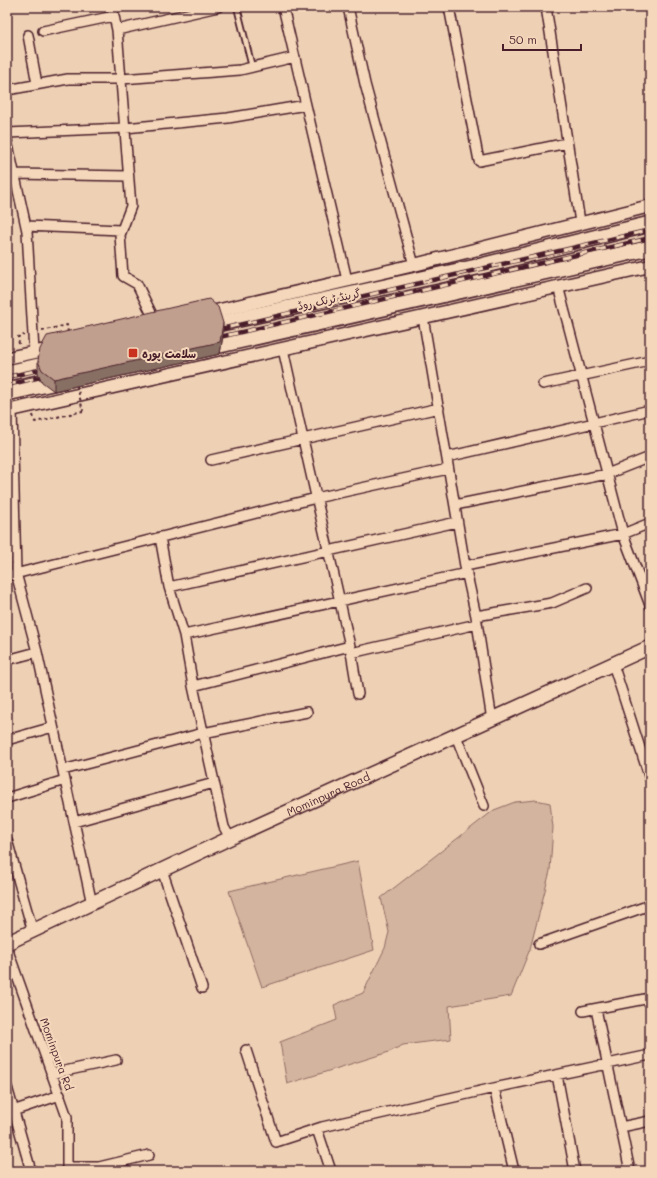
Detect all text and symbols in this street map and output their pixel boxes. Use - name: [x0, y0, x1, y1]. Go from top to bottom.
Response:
- scale bar: [503, 26, 581, 52]
- text: 50 m: [509, 31, 537, 47]
- street label: گرینڈ ٹرنک روڈ: [296, 285, 362, 313]
- place label: سلامت پورہ: [142, 346, 196, 362]
- marker: سلامت پورہ: [127, 347, 139, 359]
- street label: Mominpura Road: [284, 768, 372, 819]
- street label: Mominpura Rd: [37, 1016, 77, 1092]

